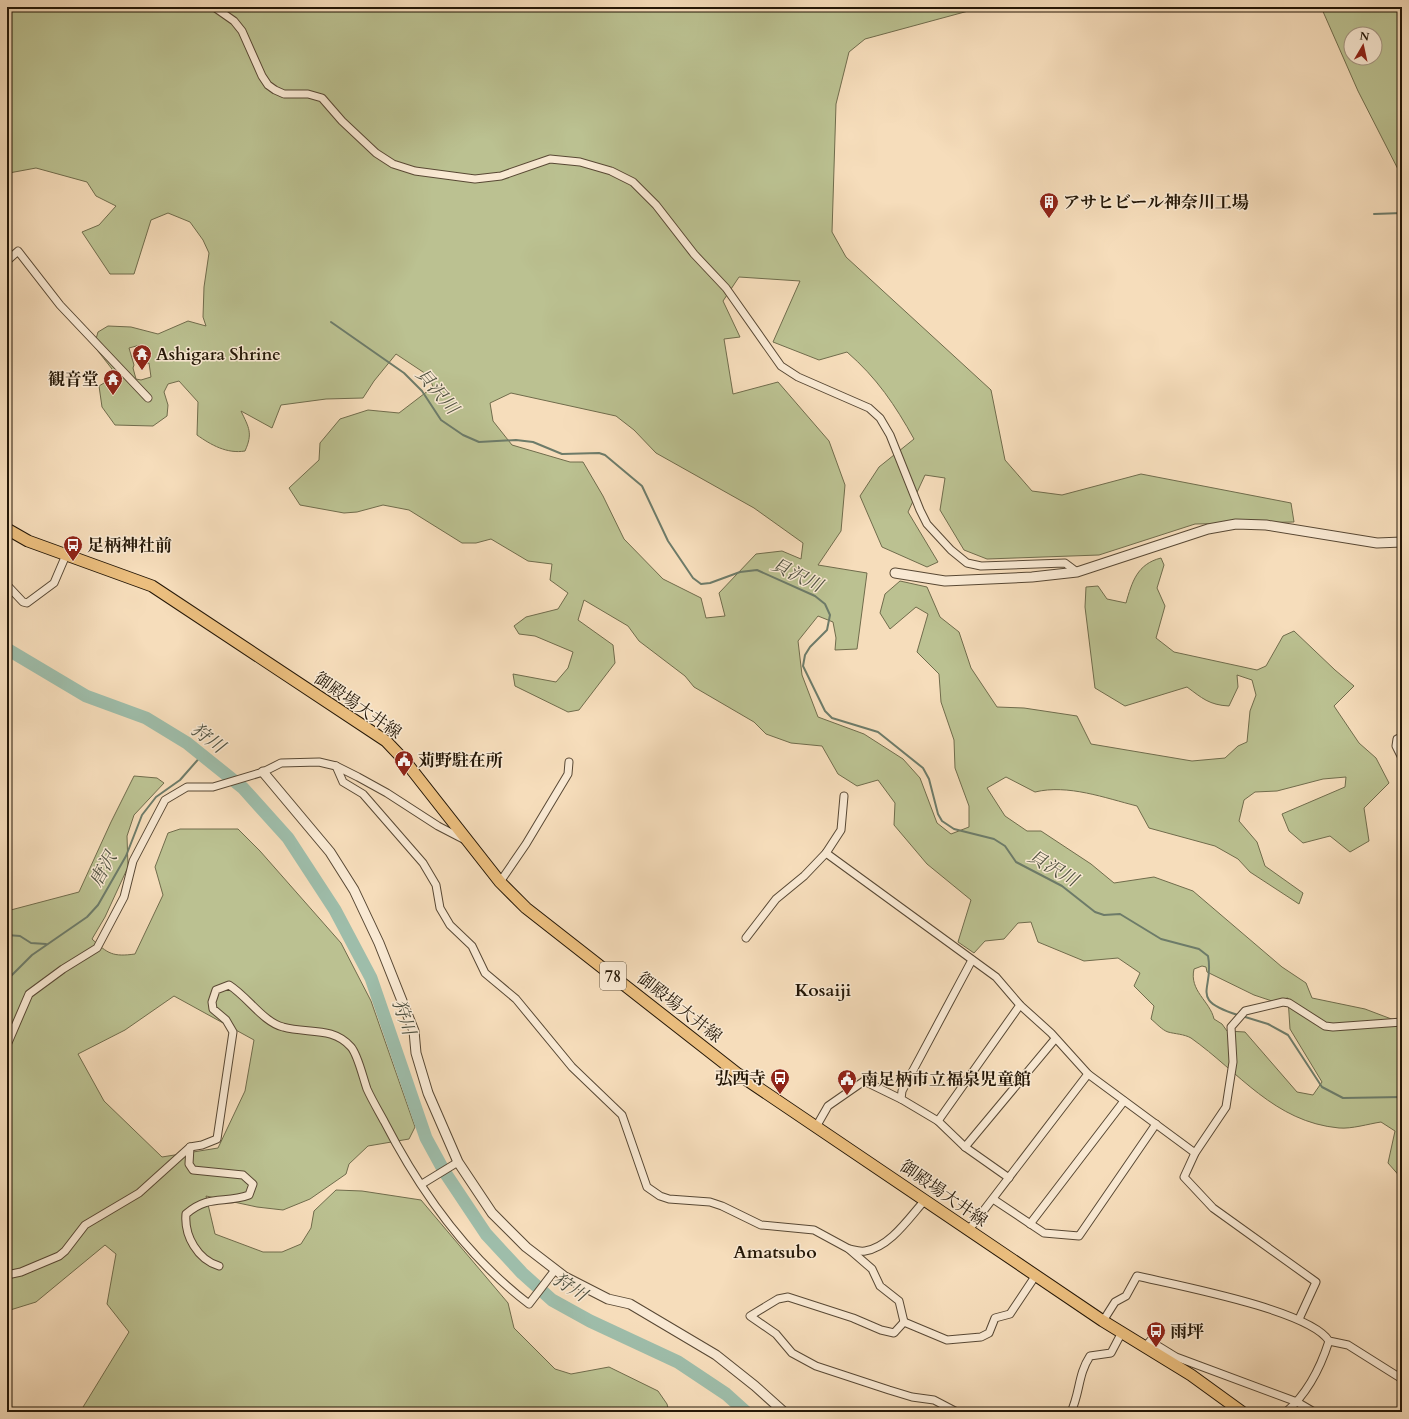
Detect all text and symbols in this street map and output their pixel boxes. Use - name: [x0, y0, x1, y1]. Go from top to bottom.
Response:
- north arrow: [1343, 26, 1383, 66]
- text: N: [1359, 28, 1371, 45]
- building icon: アサヒビール神奈川工場: [1038, 191, 1060, 219]
- place label: アサヒビール神奈川工場: [1063, 191, 1249, 214]
- temple icon: Ashigara Shrine: [131, 343, 153, 371]
- place label: Ashigara Shrine: [156, 343, 281, 366]
- water label: 貝沢川: [409, 363, 465, 421]
- place label: 観音堂: [48, 368, 99, 391]
- temple icon: 観音堂: [102, 368, 124, 396]
- bus stop icon: 足柄神社前: [62, 534, 84, 562]
- place label: 足柄神社前: [87, 534, 172, 557]
- water label: 貝沢川: [767, 552, 828, 599]
- street label: 御殿場大井線: [309, 667, 406, 744]
- water label: 狩川: [186, 718, 231, 760]
- public building icon: 苅野駐在所: [393, 749, 415, 777]
- place label: 苅野駐在所: [418, 749, 503, 772]
- water label: 貝沢川: [1023, 844, 1084, 894]
- water label: 唐沢: [84, 846, 124, 891]
- road number: 78: [600, 962, 626, 990]
- street label: 御殿場大井線: [632, 967, 727, 1048]
- district label: Kosaiji: [795, 978, 852, 1003]
- water label: 狩川: [386, 996, 422, 1040]
- place label: 弘西寺: [715, 1067, 766, 1090]
- bus stop icon: 弘西寺: [769, 1067, 791, 1095]
- public building icon: 南足柄市立福泉児童館: [836, 1068, 858, 1096]
- place label: 南足柄市立福泉児童館: [861, 1068, 1031, 1091]
- street label: 御殿場大井線: [895, 1155, 992, 1232]
- district label: Amatsubo: [733, 1240, 817, 1265]
- water label: 狩川: [548, 1267, 593, 1309]
- bus stop icon: 雨坪: [1145, 1320, 1167, 1348]
- place label: 雨坪: [1170, 1320, 1204, 1343]

